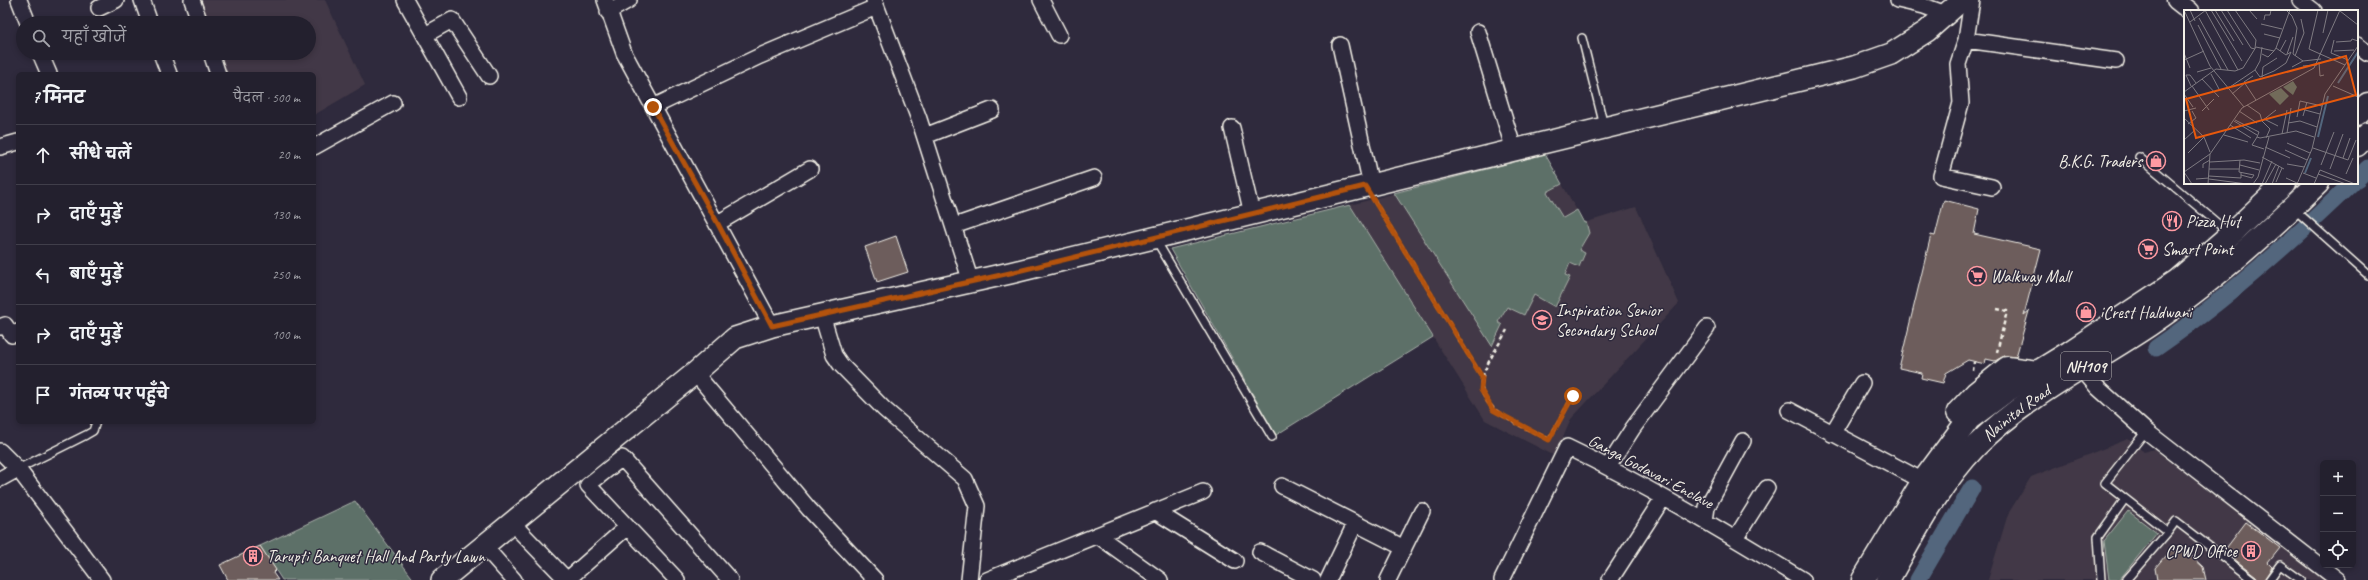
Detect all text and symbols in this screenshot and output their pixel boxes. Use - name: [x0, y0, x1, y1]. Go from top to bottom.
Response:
- inset map: [2184, 10, 2358, 184]
- search box: [16, 16, 316, 60]
- icon: search: [30, 27, 52, 49]
- text: यहाँ खोजें: [62, 28, 126, 47]
- text: 7 मिनट: [32, 87, 85, 108]
- text: पैदल · 500 m: [233, 90, 300, 106]
- route end: [644, 98, 662, 116]
- icon: ahead: [32, 144, 54, 166]
- text: सीधे चलें: [70, 145, 131, 164]
- text: 20 m: [278, 147, 300, 163]
- shop icon: B.K.G. Traders: [2145, 150, 2167, 172]
- place label: B.K.G. Traders: [2058, 151, 2144, 172]
- icon: right: [32, 204, 54, 226]
- text: दाएँ मुड़ें: [70, 205, 122, 224]
- text: 130 m: [272, 207, 300, 223]
- restaurant icon: Pizza Hut: [2161, 210, 2183, 232]
- place label: Pizza Hut: [2186, 211, 2243, 232]
- supermarket icon: Smart Point: [2137, 238, 2159, 260]
- place label: Smart Point: [2162, 239, 2236, 260]
- icon: left: [32, 264, 54, 286]
- text: बाएँ मुड़ें: [70, 265, 122, 284]
- supermarket icon: Walkway Mall: [1966, 265, 1988, 287]
- place label: Walkway Mall: [1991, 266, 2073, 287]
- text: 250 m: [272, 267, 300, 283]
- place label: Inspiration Senior Secondary School: [1556, 300, 1664, 341]
- shop icon: iCrest Haldwani: [2075, 301, 2097, 323]
- place label: iCrest Haldwani: [2100, 302, 2193, 323]
- school or university icon: Inspiration Senior Secondary School: [1531, 309, 1553, 331]
- icon: right: [32, 324, 54, 346]
- text: दाएँ मुड़ें: [70, 325, 122, 344]
- text: 100 m: [272, 327, 300, 343]
- road number: NH109: [2061, 352, 2111, 380]
- street label: Nainital Road: [1978, 379, 2056, 446]
- icon: arrive: [32, 384, 54, 406]
- text: गंतव्य पर पहुँचे: [70, 385, 168, 404]
- route start: [1564, 387, 1582, 405]
- street label: Ganga Godavari Enclave: [1585, 430, 1718, 514]
- map controls: [2320, 460, 2356, 568]
- button: +: [2320, 460, 2356, 496]
- button: −: [2320, 496, 2356, 532]
- button: locate: [2320, 532, 2356, 568]
- building icon: CPWD Office: [2240, 540, 2262, 562]
- place label: CPWD Office: [2165, 541, 2238, 562]
- building icon: Tarupti Banquet Hall And Party Lawn: [242, 545, 264, 567]
- place label: Tarupti Banquet Hall And Party Lawn: [267, 546, 486, 567]

